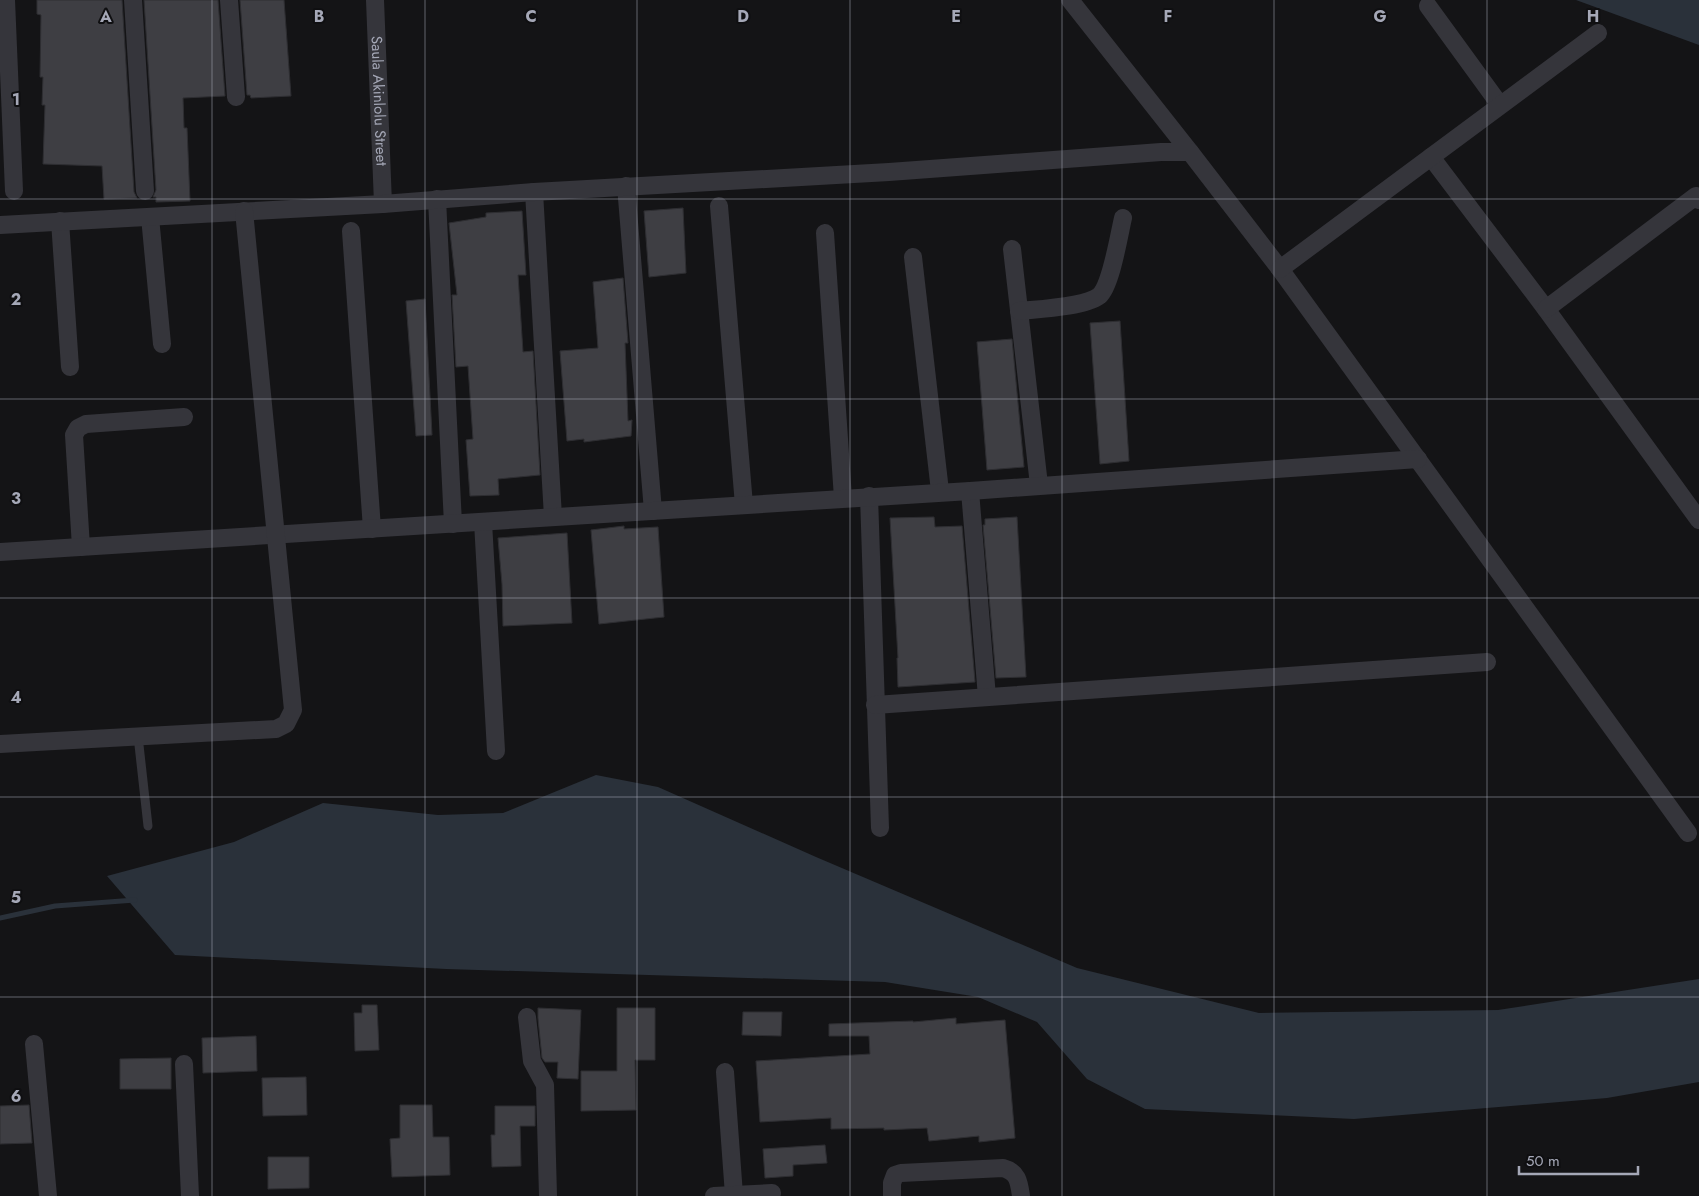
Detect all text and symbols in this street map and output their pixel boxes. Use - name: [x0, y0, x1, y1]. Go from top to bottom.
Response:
- text: A: [99, 5, 112, 28]
- text: B: [314, 5, 324, 28]
- text: C: [525, 5, 537, 28]
- text: D: [737, 5, 749, 28]
- text: E: [951, 5, 961, 28]
- text: F: [1164, 5, 1172, 28]
- text: G: [1373, 5, 1387, 28]
- text: H: [1587, 5, 1599, 28]
- street label: Saula Akinlolu Street: [365, 35, 393, 167]
- text: 1: [12, 88, 20, 111]
- text: 2: [11, 288, 21, 311]
- text: 3: [11, 487, 21, 510]
- text: 4: [10, 686, 22, 709]
- text: 5: [11, 886, 21, 909]
- text: 6: [11, 1085, 21, 1108]
- scale bar: [1519, 1144, 1638, 1176]
- text: 50 m: [1526, 1150, 1560, 1172]

